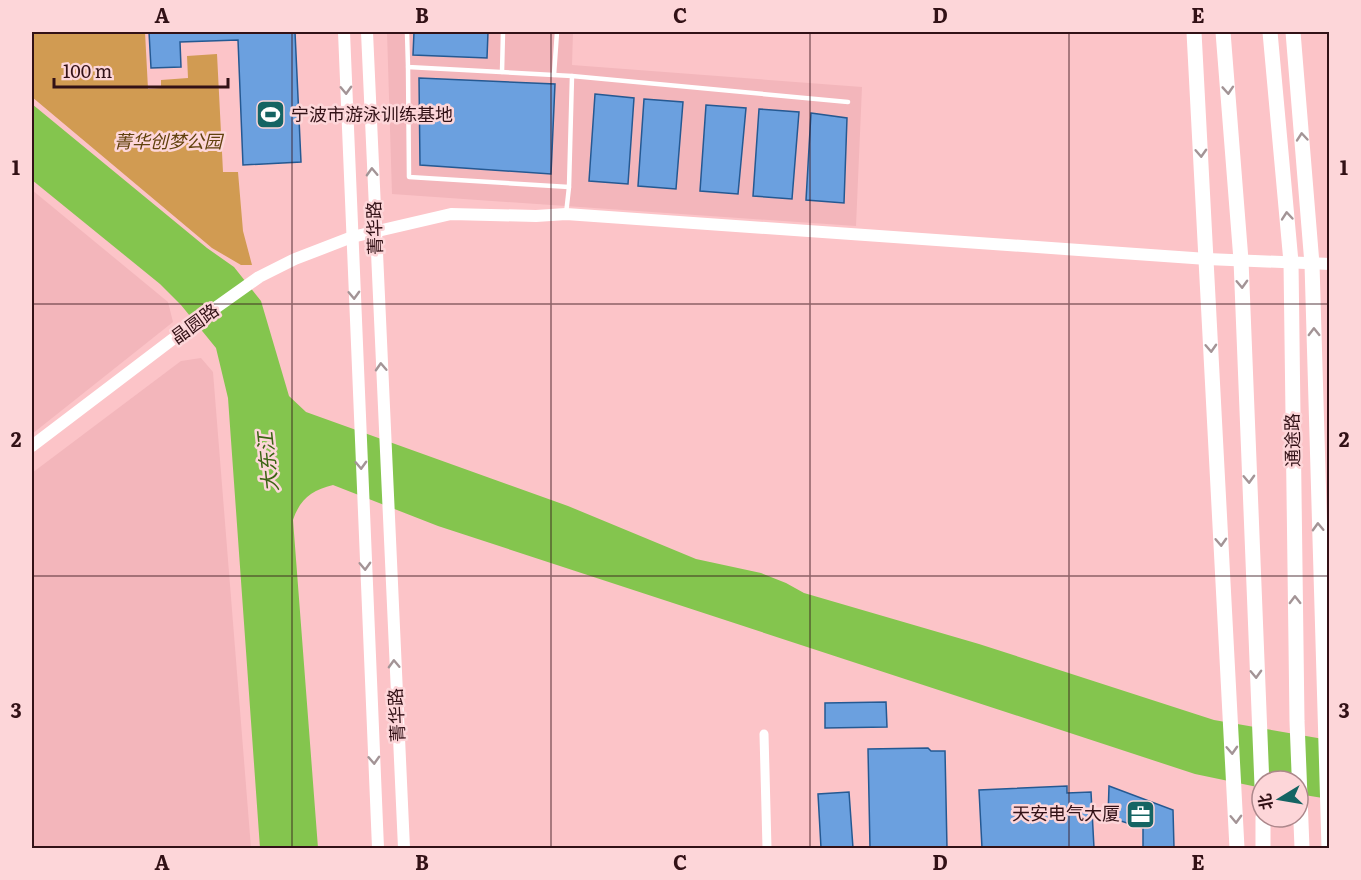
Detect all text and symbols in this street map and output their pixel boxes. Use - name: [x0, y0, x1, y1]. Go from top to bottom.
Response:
- text: A: [154, 0, 170, 29]
- text: B: [415, 0, 429, 29]
- text: C: [673, 0, 687, 29]
- text: D: [932, 0, 948, 29]
- text: E: [1191, 0, 1205, 29]
- scale bar: [54, 51, 228, 89]
- text: 100 m: [63, 57, 112, 84]
- one-way arrow: [339, 85, 352, 94]
- one-way arrow: [1221, 85, 1234, 94]
- sports icon: 宁波市游泳训练基地: [254, 99, 286, 131]
- place label: 宁波市游泳训练基地: [291, 100, 453, 127]
- park label: 菁华创梦公园: [114, 127, 225, 154]
- one-way arrow: [1296, 133, 1309, 142]
- one-way arrow: [1194, 148, 1207, 157]
- text: 1: [12, 151, 20, 181]
- text: 1: [1340, 151, 1348, 181]
- one-way arrow: [366, 167, 379, 176]
- street label: 菁华路: [359, 201, 388, 256]
- one-way arrow: [1281, 211, 1294, 220]
- one-way arrow: [1235, 280, 1248, 289]
- one-way arrow: [348, 291, 360, 300]
- street label: 晶圆路: [164, 296, 224, 350]
- one-way arrow: [1307, 328, 1320, 337]
- one-way arrow: [1205, 343, 1218, 352]
- one-way arrow: [375, 362, 388, 371]
- street label: 通途路: [1278, 413, 1305, 467]
- text: 2: [11, 423, 22, 453]
- text: 2: [1339, 423, 1350, 453]
- water label: 大东江: [248, 429, 284, 494]
- one-way arrow: [354, 460, 367, 469]
- one-way arrow: [1242, 475, 1255, 484]
- one-way arrow: [1312, 522, 1325, 531]
- one-way arrow: [1215, 538, 1228, 547]
- one-way arrow: [358, 561, 371, 570]
- one-way arrow: [1289, 595, 1301, 604]
- one-way arrow: [388, 660, 401, 669]
- one-way arrow: [1250, 670, 1263, 679]
- street label: 菁华路: [381, 687, 410, 743]
- text: 3: [10, 694, 22, 724]
- text: 3: [1338, 694, 1350, 724]
- one-way arrow: [1226, 745, 1239, 754]
- one-way arrow: [367, 756, 380, 765]
- north arrow: [1250, 769, 1310, 829]
- text: 北: [1251, 792, 1278, 812]
- office icon: 天安电气大厦: [1125, 798, 1157, 830]
- place label: 天安电气大厦: [1012, 799, 1120, 826]
- one-way arrow: [1229, 815, 1242, 824]
- text: A: [154, 846, 170, 876]
- text: B: [415, 846, 429, 876]
- text: C: [673, 846, 687, 876]
- text: D: [932, 846, 948, 876]
- text: E: [1191, 846, 1205, 876]

